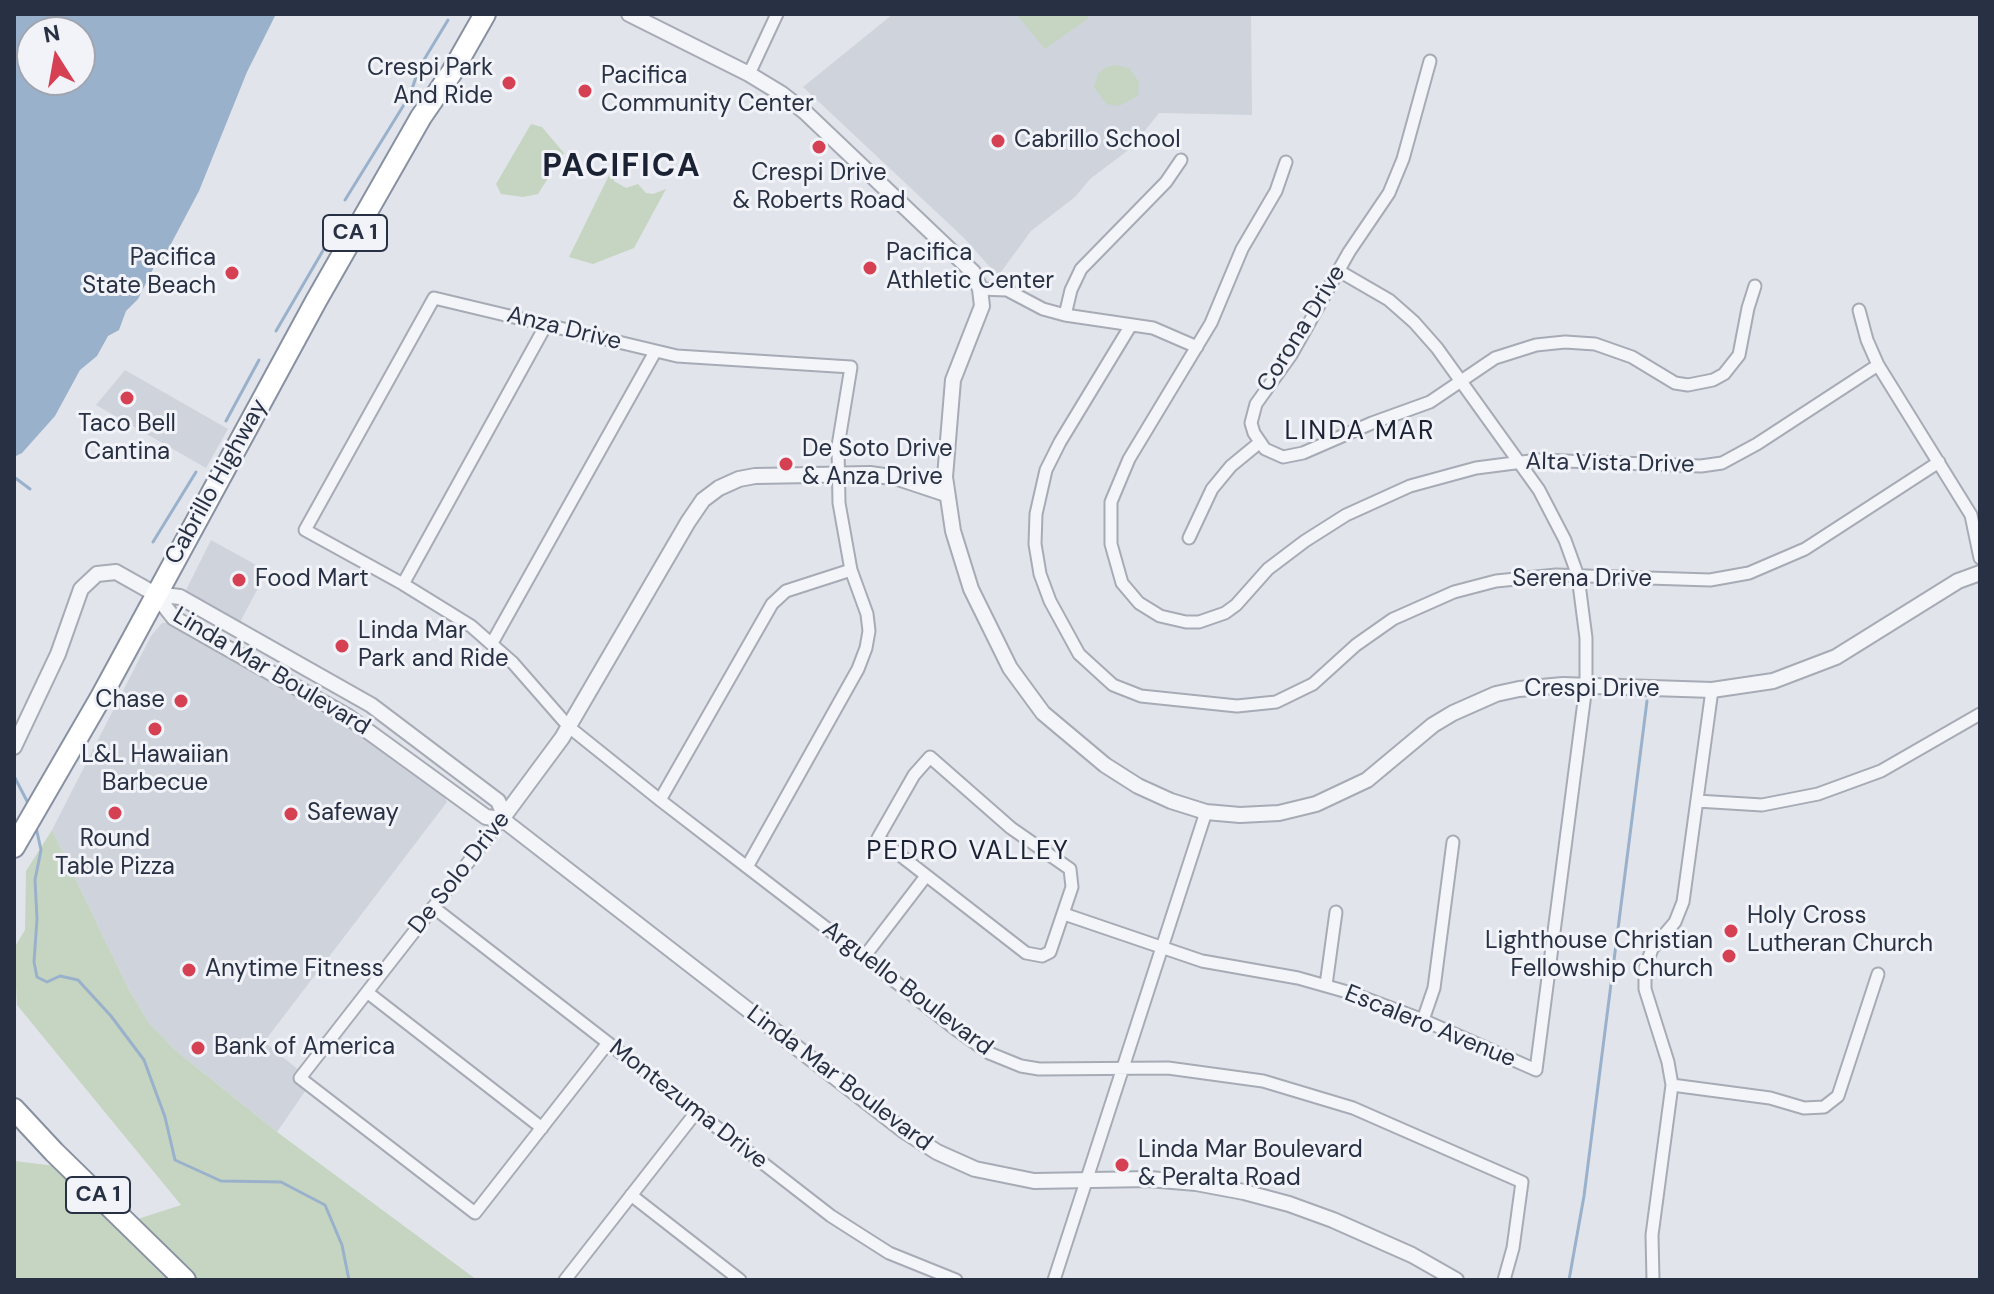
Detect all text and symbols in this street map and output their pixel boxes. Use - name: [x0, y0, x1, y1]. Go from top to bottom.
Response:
- north arrow: [16, 16, 96, 96]
- text: N: [41, 18, 62, 50]
- place label: Crespi Park And Ride: [367, 55, 493, 111]
- place label: Pacifica Community Center: [601, 63, 814, 119]
- marker: Crespi Park And Ride: [500, 74, 518, 92]
- marker: Pacifica Community Center: [576, 82, 594, 100]
- place label: Cabrillo School: [1014, 127, 1181, 155]
- marker: Cabrillo School: [989, 132, 1007, 150]
- marker: Crespi Drive & Roberts Road: [810, 138, 828, 156]
- district label: PACIFICA: [542, 149, 702, 187]
- place label: Crespi Drive & Roberts Road: [732, 160, 906, 216]
- road number: CA 1: [323, 215, 387, 251]
- place label: Pacifica Athletic Center: [886, 240, 1054, 296]
- place label: Pacifica State Beach: [82, 245, 216, 301]
- marker: Pacifica Athletic Center: [861, 259, 879, 277]
- street label: Corona Drive: [1252, 260, 1352, 398]
- marker: Pacifica State Beach: [223, 264, 241, 282]
- street label: Anza Drive: [504, 301, 624, 357]
- marker: Taco Bell Cantina: [118, 389, 136, 407]
- street label: Cabrillo Highway: [160, 394, 274, 570]
- place label: Taco Bell Cantina: [78, 411, 176, 467]
- district label: LINDA MAR: [1284, 416, 1436, 448]
- place label: De Soto Drive & Anza Drive: [802, 436, 953, 492]
- street label: Alta Vista Drive: [1525, 448, 1695, 480]
- marker: De Soto Drive & Anza Drive: [777, 455, 795, 473]
- place label: Food Mart: [255, 566, 369, 594]
- street label: Serena Drive: [1512, 566, 1652, 594]
- marker: Food Mart: [230, 571, 248, 589]
- street label: Linda Mar Boulevard: [167, 602, 375, 742]
- place label: Linda Mar Park and Ride: [358, 618, 509, 674]
- marker: Linda Mar Park and Ride: [333, 637, 351, 655]
- street label: Crespi Drive: [1524, 676, 1660, 704]
- place label: Chase: [95, 687, 165, 715]
- marker: Chase: [172, 692, 190, 710]
- marker: L&L Hawaiian Barbecue: [146, 720, 164, 738]
- place label: L&L Hawaiian Barbecue: [81, 742, 229, 798]
- place label: Safeway: [307, 800, 399, 828]
- marker: Round Table Pizza: [106, 804, 124, 822]
- marker: Safeway: [282, 805, 300, 823]
- street label: De Solo Drive: [403, 806, 517, 940]
- place label: Round Table Pizza: [55, 826, 175, 882]
- district label: PEDRO VALLEY: [866, 836, 1070, 868]
- place label: Holy Cross Lutheran Church: [1747, 903, 1933, 959]
- street label: Arguello Boulevard: [816, 915, 998, 1063]
- marker: Holy Cross Lutheran Church: [1722, 922, 1740, 940]
- place label: Lighthouse Christian Fellowship Church: [1485, 928, 1713, 984]
- marker: Lighthouse Christian Fellowship Church: [1720, 947, 1738, 965]
- place label: Anytime Fitness: [205, 956, 384, 984]
- marker: Anytime Fitness: [180, 961, 198, 979]
- street label: Escalero Avenue: [1340, 980, 1520, 1074]
- street label: Linda Mar Boulevard: [741, 1000, 937, 1158]
- place label: Bank of America: [214, 1034, 395, 1062]
- street label: Montezuma Drive: [603, 1034, 773, 1176]
- marker: Bank of America: [189, 1039, 207, 1057]
- place label: Linda Mar Boulevard & Peralta Road: [1138, 1137, 1363, 1193]
- marker: Linda Mar Boulevard & Peralta Road: [1113, 1156, 1131, 1174]
- road number: CA 1: [66, 1177, 130, 1213]

